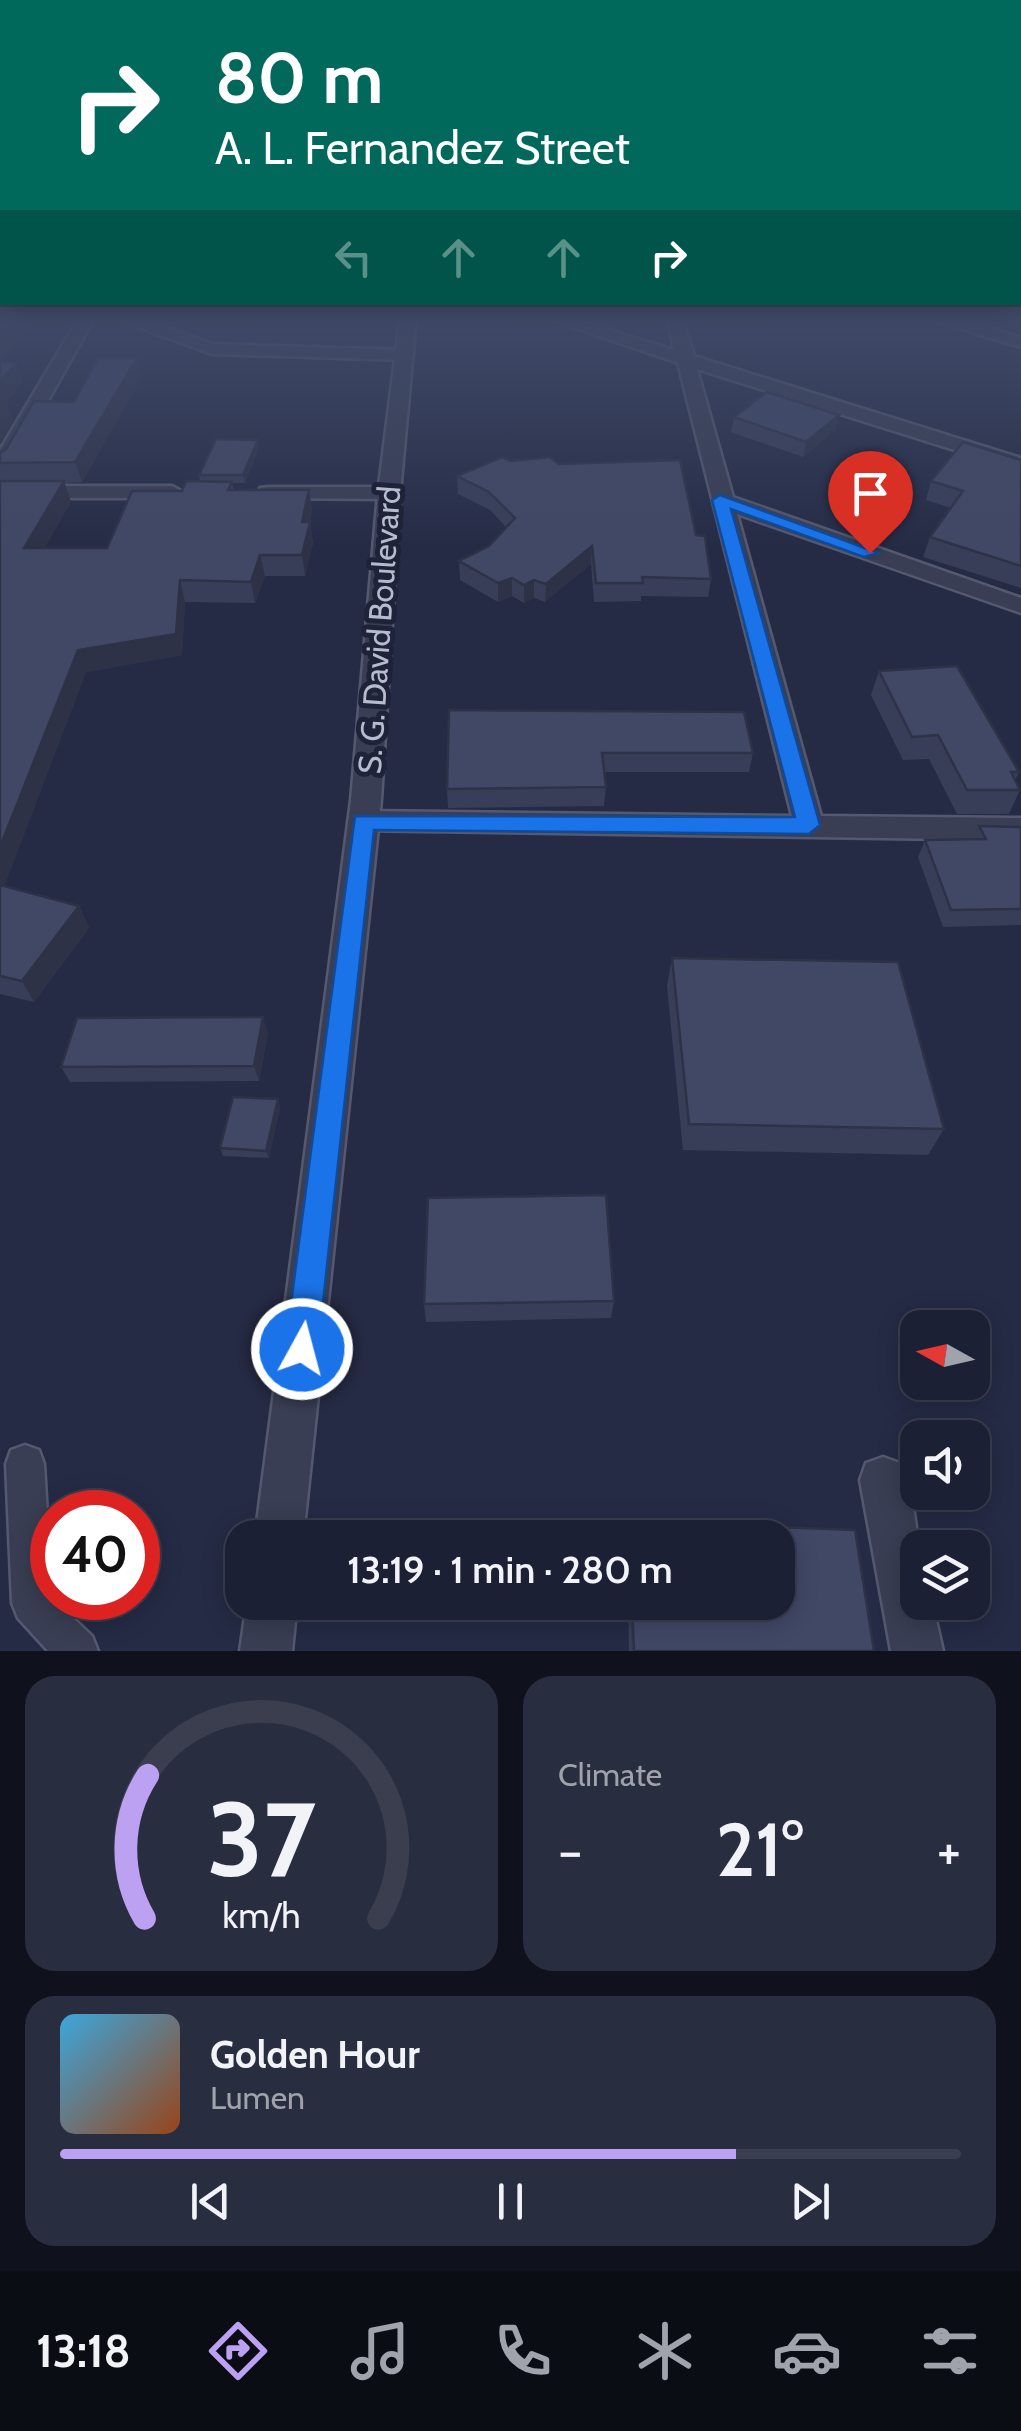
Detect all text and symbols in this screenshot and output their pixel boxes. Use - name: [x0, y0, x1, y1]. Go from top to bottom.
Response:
- text: 80 m: [215, 35, 383, 121]
- icon: right: [50, 40, 180, 170]
- text: A. L. Fernandez Street: [215, 121, 630, 175]
- icon: left: [326, 230, 381, 285]
- icon: ahead: [431, 230, 486, 285]
- icon: ahead: [536, 230, 591, 285]
- icon: right: [641, 230, 696, 285]
- pin: [828, 451, 913, 554]
- icon: arrive: [843, 466, 898, 521]
- street label: S. G. David Boulevard: [349, 485, 409, 775]
- position arrow: [250, 1297, 354, 1401]
- north arrow: [900, 1310, 990, 1400]
- map controls: [900, 1310, 990, 1620]
- button: sound: [900, 1420, 990, 1510]
- speed limit sign: 40: [30, 1490, 160, 1620]
- button: layers: [900, 1530, 990, 1620]
- text: 13:19 · 1 min · 280 m: [347, 1546, 673, 1593]
- text: Climate: [558, 1755, 662, 1794]
- text: 37: [207, 1776, 316, 1902]
- text: 21°: [716, 1804, 803, 1895]
- text: −: [558, 1817, 582, 1884]
- text: +: [937, 1817, 961, 1884]
- text: km/h: [222, 1894, 301, 1937]
- text: Golden Hour: [210, 2031, 420, 2078]
- text: Lumen: [210, 2078, 305, 2117]
- icon: previous: [183, 2174, 238, 2229]
- icon: pause: [483, 2174, 538, 2229]
- icon: next: [783, 2174, 838, 2229]
- icon: directions: [203, 2316, 273, 2386]
- icon: music: [345, 2316, 415, 2386]
- icon: phone: [488, 2316, 558, 2386]
- icon: climate: [630, 2316, 700, 2386]
- icon: car: [772, 2316, 842, 2386]
- icon: filters: [915, 2316, 985, 2386]
- text: 13:18: [36, 2324, 131, 2378]

